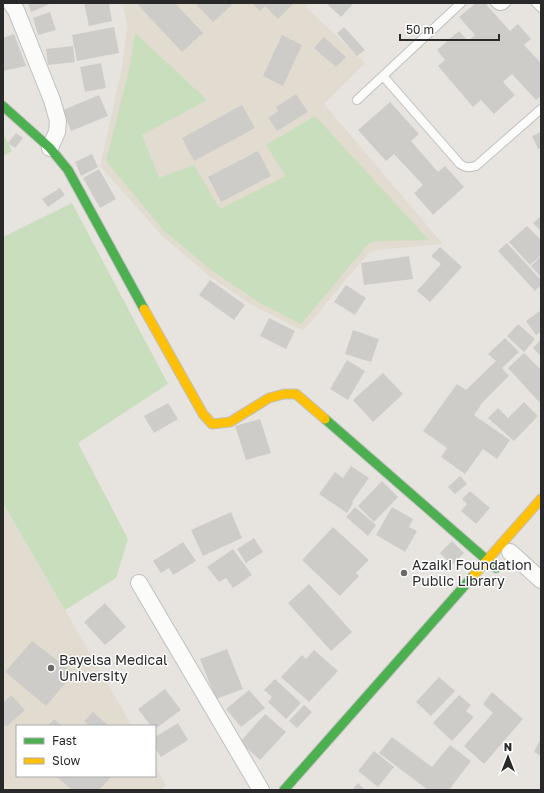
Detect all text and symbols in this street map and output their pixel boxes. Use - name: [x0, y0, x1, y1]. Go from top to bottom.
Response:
- scale bar: [400, 16, 499, 42]
- text: 50 m: [406, 22, 434, 37]
- place label: Azaiki Foundation Public Library: [412, 556, 532, 589]
- marker: Azaiki Foundation Public Library: [399, 568, 409, 578]
- place label: Bayelsa Medical University: [59, 651, 168, 684]
- marker: Bayelsa Medical University: [46, 663, 56, 673]
- legend: [16, 725, 156, 777]
- text: Fast: [52, 733, 77, 748]
- north arrow: [488, 737, 528, 777]
- text: N: [504, 740, 512, 753]
- text: Slow: [52, 753, 80, 768]

